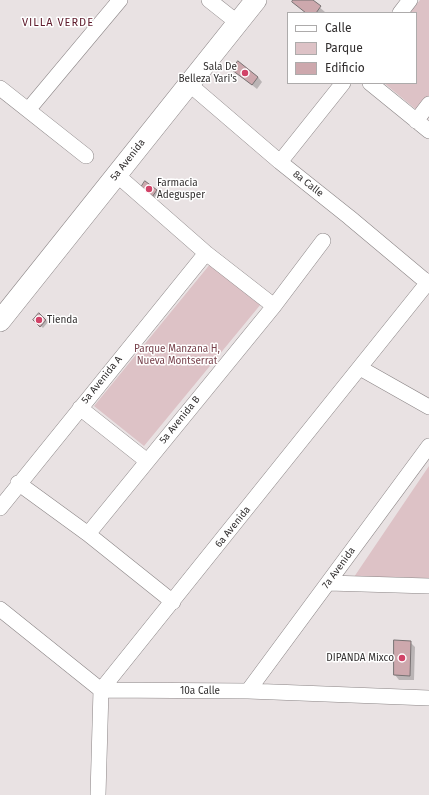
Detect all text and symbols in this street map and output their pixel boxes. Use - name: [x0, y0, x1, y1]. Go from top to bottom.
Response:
- legend: [287, 12, 417, 84]
- district label: VILLA VERDE: [22, 16, 94, 30]
- text: Calle: [325, 21, 352, 35]
- text: Parque: [325, 41, 363, 55]
- place label: Sala De Belleza Yari's: [178, 61, 237, 84]
- text: Edificio: [325, 61, 365, 75]
- marker: Sala De Belleza Yari's: [240, 68, 250, 78]
- street label: 5a Avenida: [108, 137, 148, 183]
- street label: 8a Calle: [290, 168, 326, 200]
- place label: Farmacia Adegusper: [157, 177, 205, 200]
- marker: Farmacia Adegusper: [144, 184, 154, 194]
- place label: Tienda: [47, 314, 78, 326]
- marker: Tienda: [34, 315, 44, 325]
- park label: Parque Manzana H, Nueva Montserrat: [134, 343, 220, 366]
- street label: 5a Avenida A: [79, 354, 125, 406]
- street label: 5a Avenida B: [157, 394, 203, 446]
- street label: 6a Avenida: [213, 504, 253, 550]
- street label: 7a Avenida: [320, 545, 358, 591]
- place label: DIPANDA Mixco: [326, 652, 394, 664]
- marker: DIPANDA Mixco: [397, 653, 407, 663]
- street label: 10a Calle: [180, 685, 220, 697]

